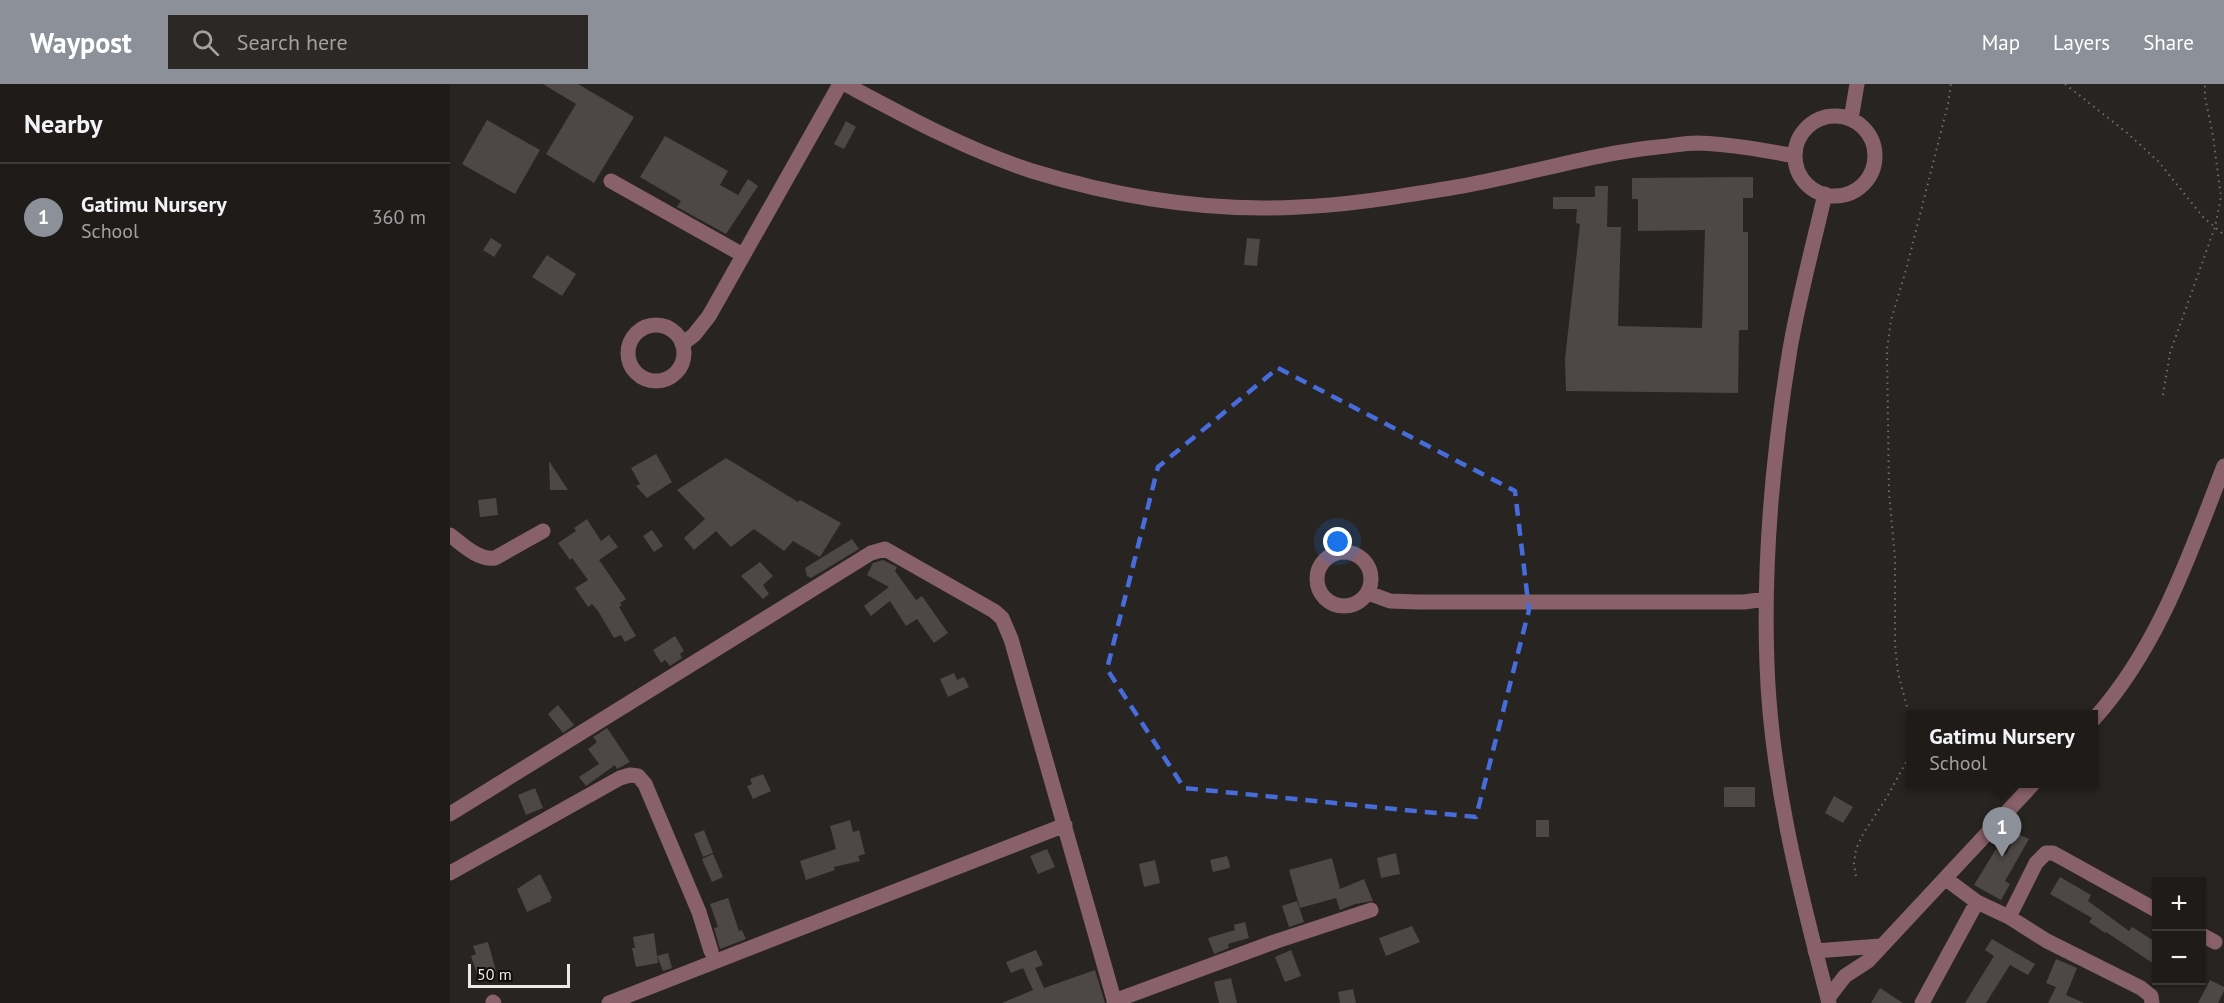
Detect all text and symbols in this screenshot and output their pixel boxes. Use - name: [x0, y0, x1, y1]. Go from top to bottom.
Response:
- search box: [168, 15, 588, 69]
- text: Waypost: [30, 24, 132, 61]
- icon: search: [189, 26, 222, 59]
- text: Search here: [237, 28, 348, 56]
- text: Map: [1982, 29, 2020, 56]
- text: Layers: [2053, 29, 2110, 56]
- text: Share: [2143, 29, 2194, 56]
- text: Nearby: [24, 107, 102, 140]
- text: Gatimu Nursery: [81, 190, 227, 218]
- text: 1: [38, 204, 49, 230]
- text: 360 m: [372, 204, 426, 230]
- text: School: [81, 218, 139, 244]
- your location: [1323, 527, 1352, 556]
- popup: [1906, 710, 2098, 788]
- text: Gatimu Nursery: [1929, 722, 2075, 750]
- text: School: [1929, 750, 1987, 776]
- pin: 1: [1982, 808, 2022, 857]
- map controls: [2152, 877, 2206, 985]
- button: +: [2152, 877, 2206, 931]
- button: −: [2152, 931, 2206, 985]
- scale bar: [468, 961, 570, 988]
- text: 50 m: [477, 964, 512, 984]

